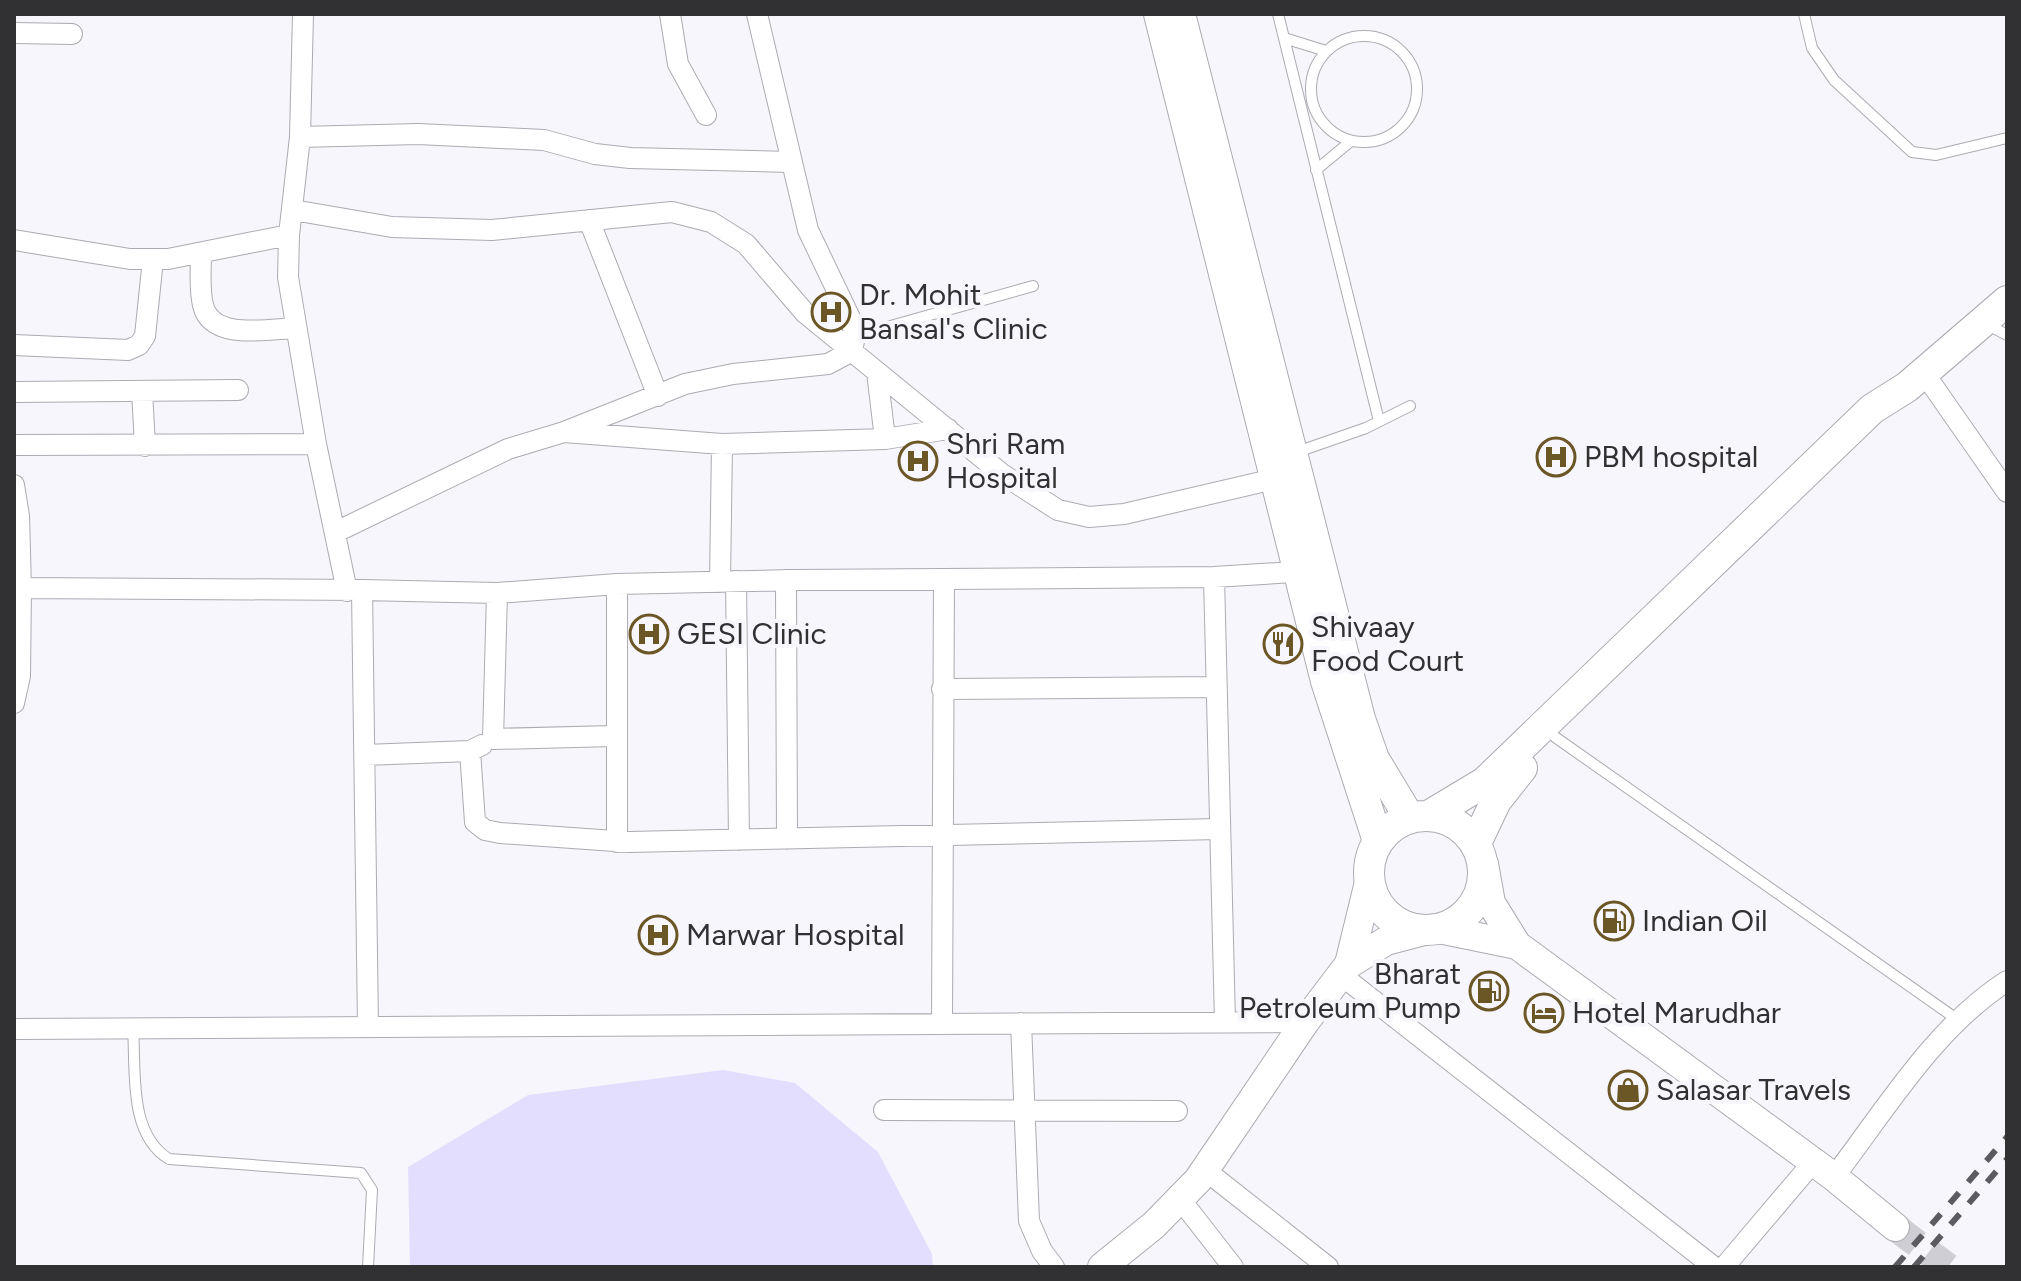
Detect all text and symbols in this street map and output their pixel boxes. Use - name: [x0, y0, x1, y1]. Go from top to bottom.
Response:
- place label: Dr. Mohit Bansal's Clinic: [859, 276, 1048, 347]
- hospital icon: Dr. Mohit Bansal's Clinic: [810, 291, 852, 333]
- place label: Shri Ram Hospital: [946, 425, 1065, 496]
- hospital icon: PBM hospital: [1535, 436, 1577, 478]
- place label: PBM hospital: [1584, 438, 1758, 475]
- hospital icon: Shri Ram Hospital: [897, 440, 939, 482]
- place label: Shivaay Food Court: [1311, 608, 1464, 679]
- hospital icon: GESI Clinic: [628, 613, 670, 655]
- place label: GESI Clinic: [677, 615, 827, 652]
- restaurant icon: Shivaay Food Court: [1262, 623, 1304, 665]
- fuel station icon: Indian Oil: [1593, 900, 1635, 942]
- place label: Indian Oil: [1642, 902, 1768, 939]
- hospital icon: Marwar Hospital: [637, 914, 679, 956]
- place label: Marwar Hospital: [686, 916, 905, 953]
- place label: Bharat Petroleum Pump: [1239, 955, 1461, 1026]
- fuel station icon: Bharat Petroleum Pump: [1468, 970, 1510, 1012]
- hotel icon: Hotel Marudhar: [1523, 992, 1565, 1034]
- place label: Hotel Marudhar: [1572, 994, 1781, 1031]
- shop icon: Salasar Travels: [1607, 1069, 1649, 1111]
- place label: Salasar Travels: [1656, 1071, 1851, 1108]

